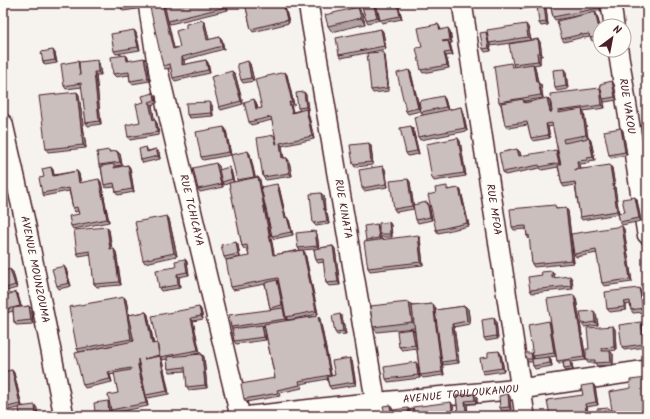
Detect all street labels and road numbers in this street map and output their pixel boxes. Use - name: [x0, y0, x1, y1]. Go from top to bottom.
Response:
- street label: RUE VAKOU: [614, 77, 640, 136]
- street label: RUE TCHICAYA: [174, 173, 209, 248]
- street label: RUE KINATA: [329, 178, 357, 241]
- street label: RUE MFOA: [481, 183, 506, 237]
- street label: AVENUE MOUNZOUMA: [15, 214, 54, 325]
- street label: AVENUE TOULOUKANOU: [402, 380, 520, 409]

